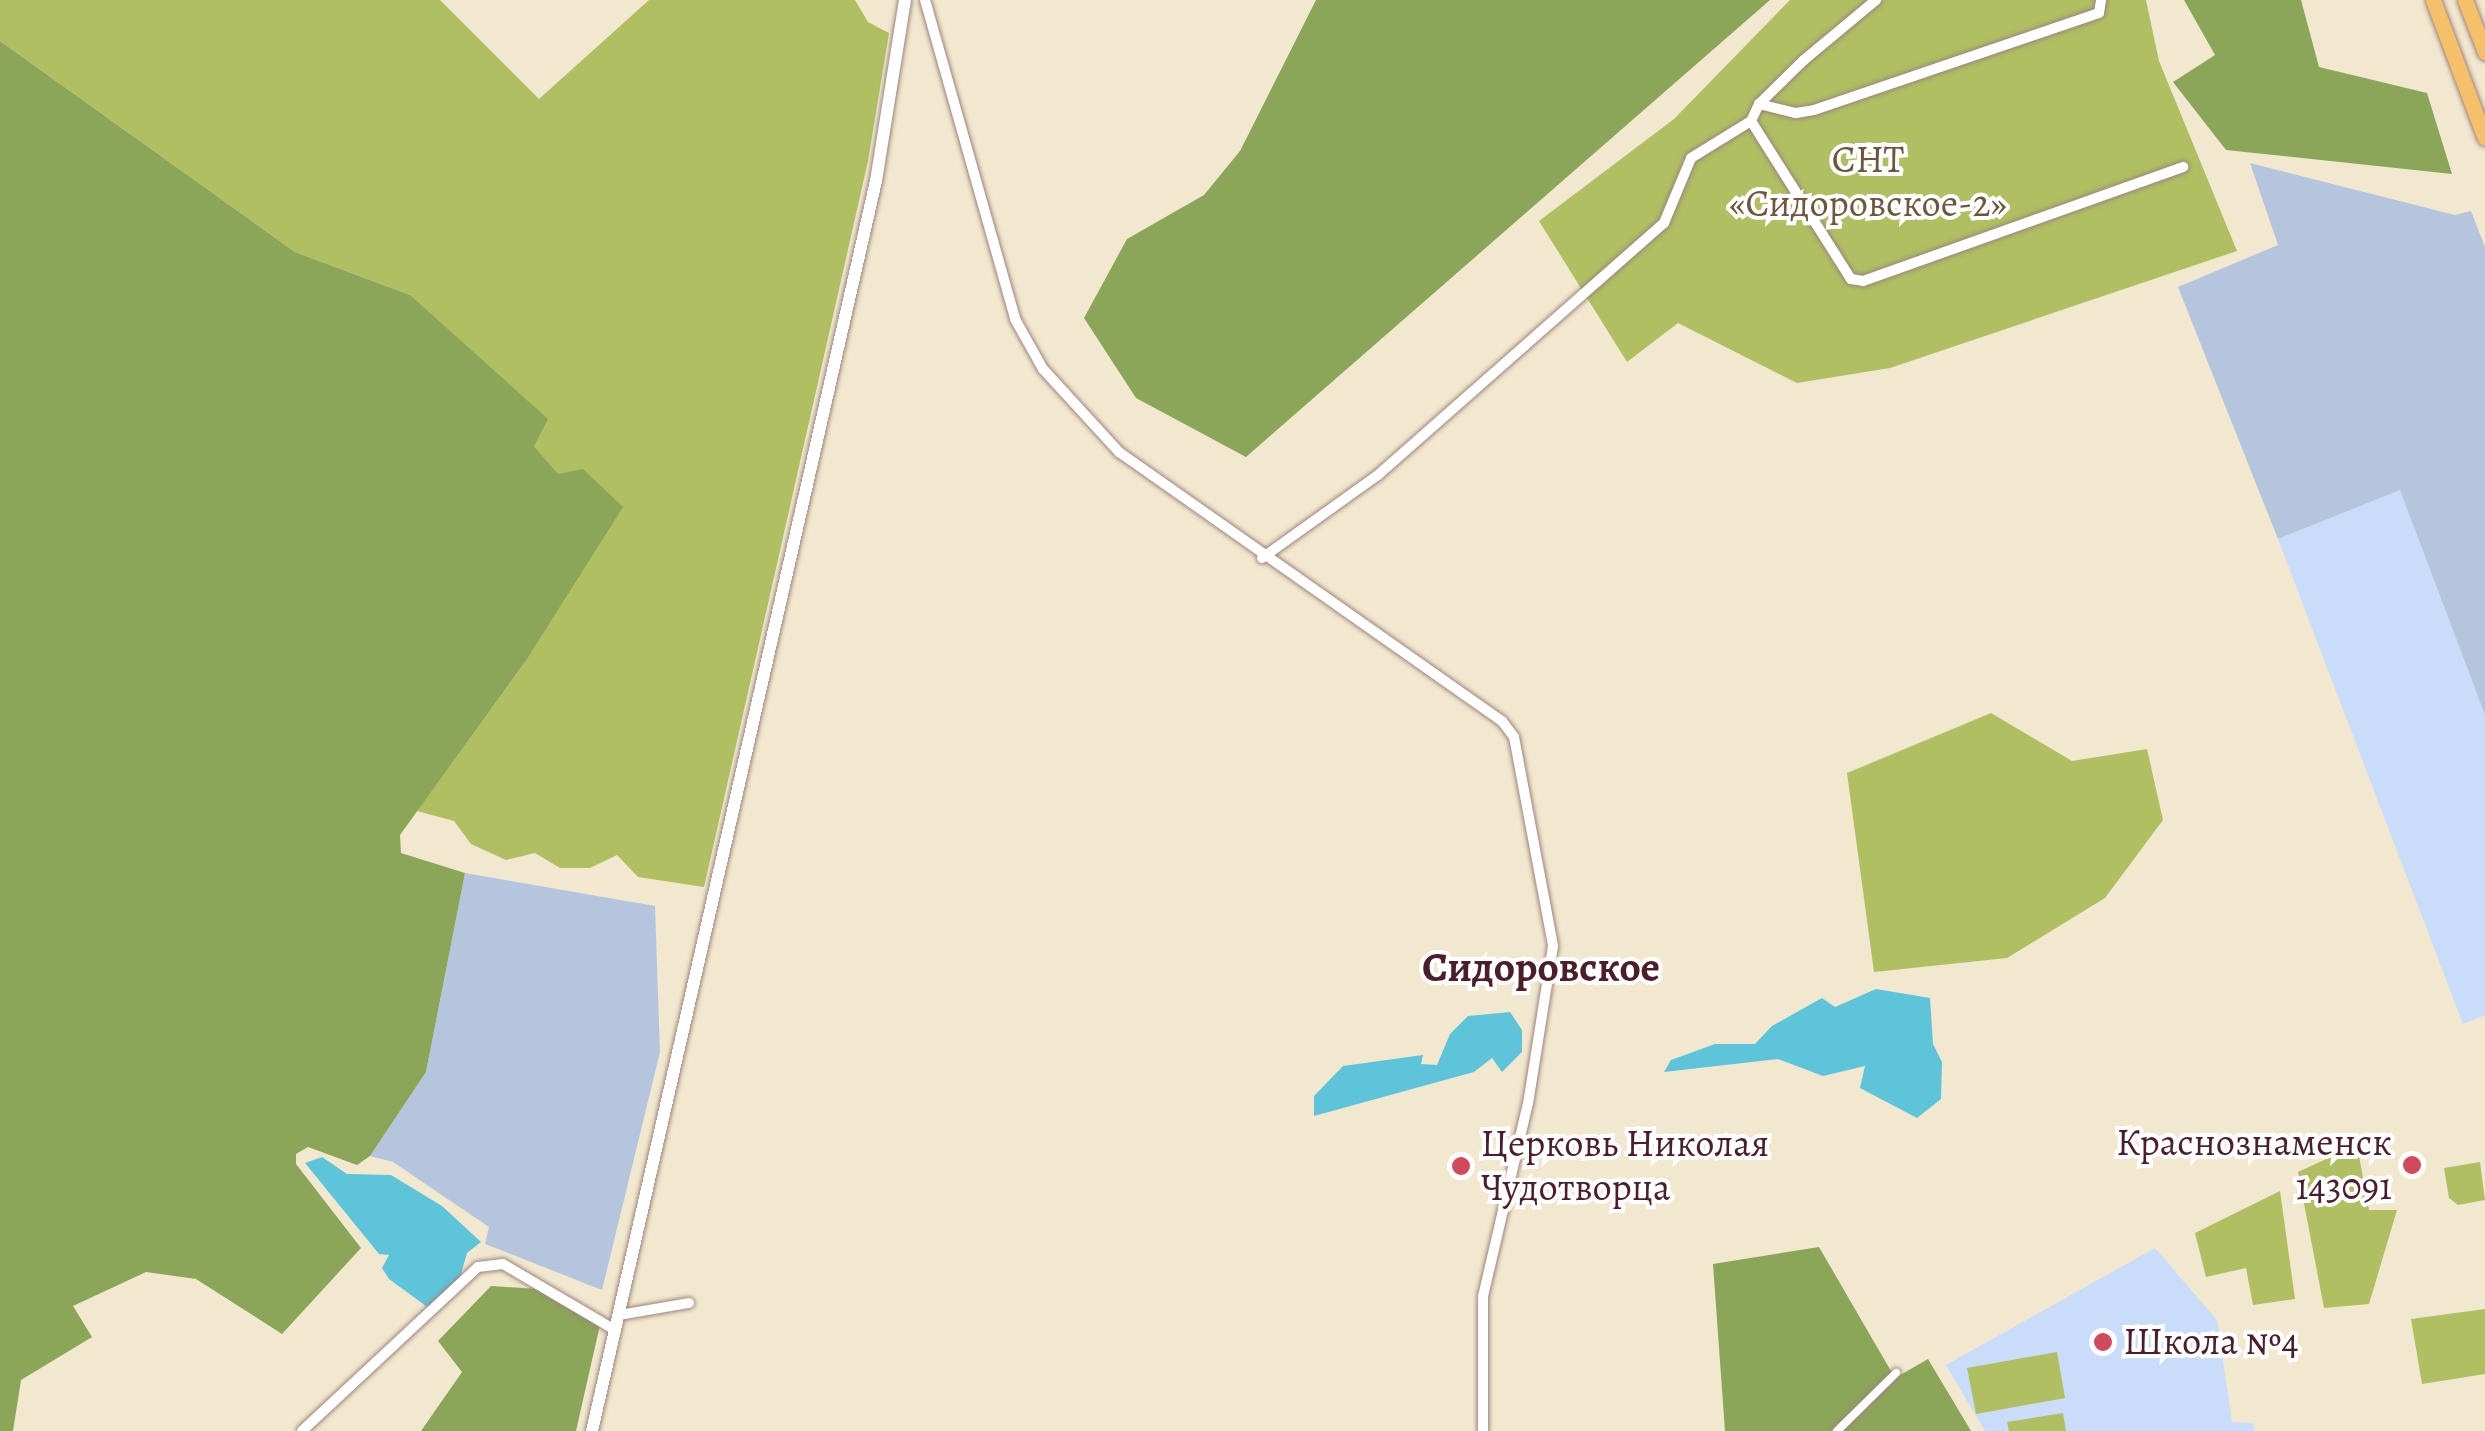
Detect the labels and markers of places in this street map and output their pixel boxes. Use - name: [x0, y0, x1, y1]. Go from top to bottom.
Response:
- place label: Краснознаменск 143091: [2116, 1120, 2392, 1210]
- place label: Церковь Николая Чудотворца: [1481, 1121, 1769, 1210]
- marker: Краснознаменск 143091: [2401, 1154, 2423, 1176]
- marker: Церковь Николая Чудотворца: [1450, 1155, 1472, 1177]
- place label: Школа №4: [2123, 1319, 2299, 1365]
- marker: Школа №4: [2092, 1331, 2114, 1353]

